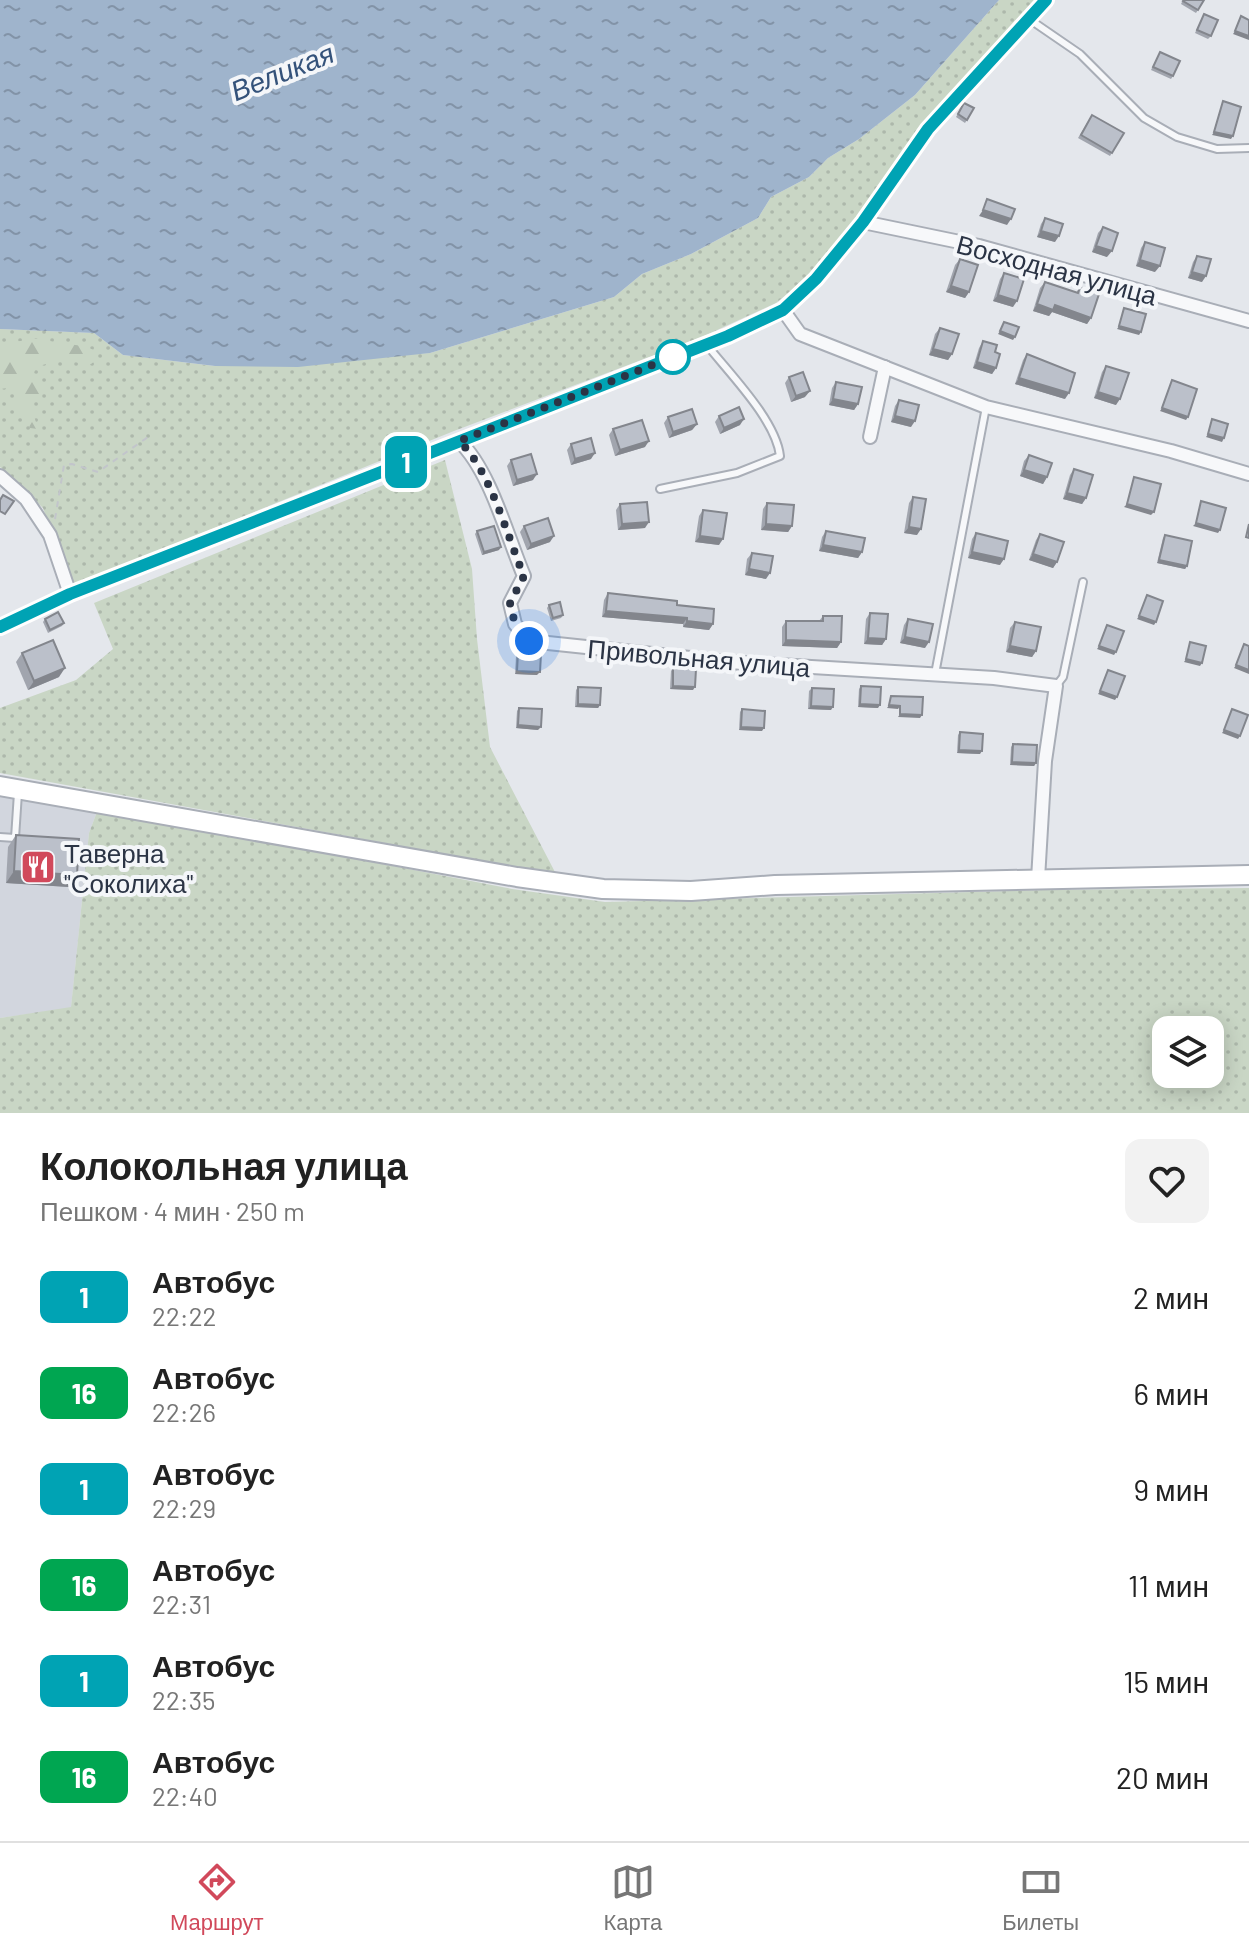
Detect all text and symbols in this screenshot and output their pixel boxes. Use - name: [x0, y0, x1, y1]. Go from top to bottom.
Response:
- water label: Великая: [225, 35, 339, 107]
- street label: Восходная улица: [953, 227, 1161, 311]
- unlabelled marker: [656, 340, 690, 374]
- line badge: 1: [380, 436, 432, 488]
- text: 1: [401, 445, 411, 479]
- your location: [509, 621, 549, 661]
- street label: Привольная улица: [586, 632, 812, 682]
- place label: Таверна "Соколиха": [64, 837, 193, 898]
- restaurant icon: Таверна "Соколиха": [19, 848, 57, 886]
- map controls: [1152, 1016, 1224, 1088]
- button: layers: [1152, 1016, 1224, 1088]
- button: heart: [1125, 1139, 1209, 1223]
- text: Колокольная улица: [40, 1142, 408, 1188]
- text: Пешком · 4 мин · 250 m: [40, 1195, 305, 1226]
- text: Автобус: [152, 1263, 275, 1299]
- text: 2 мин: [1133, 1279, 1209, 1315]
- text: 1: [79, 1280, 89, 1314]
- text: 22:22: [152, 1300, 217, 1331]
- text: Автобус: [152, 1359, 275, 1395]
- text: 6 мин: [1134, 1375, 1209, 1411]
- text: 16: [72, 1376, 96, 1410]
- text: 22:26: [152, 1396, 216, 1427]
- text: Автобус: [152, 1455, 275, 1491]
- text: 9 мин: [1133, 1471, 1209, 1507]
- text: 1: [79, 1472, 89, 1506]
- text: 22:29: [152, 1492, 216, 1523]
- text: Автобус: [152, 1551, 275, 1587]
- text: 11 мин: [1128, 1567, 1209, 1603]
- text: 16: [72, 1568, 96, 1602]
- text: 22:31: [152, 1588, 211, 1619]
- text: Автобус: [152, 1647, 275, 1683]
- text: 15 мин: [1123, 1663, 1209, 1699]
- text: 1: [79, 1664, 89, 1698]
- text: 22:35: [152, 1684, 215, 1715]
- text: Автобус: [152, 1743, 275, 1779]
- text: 20 мин: [1116, 1759, 1209, 1795]
- text: 16: [72, 1760, 96, 1794]
- text: 22:40: [152, 1780, 218, 1811]
- tab: Маршрут: [170, 1860, 264, 1936]
- tab: Карта: [603, 1860, 662, 1936]
- tab: Билеты: [1002, 1860, 1079, 1936]

